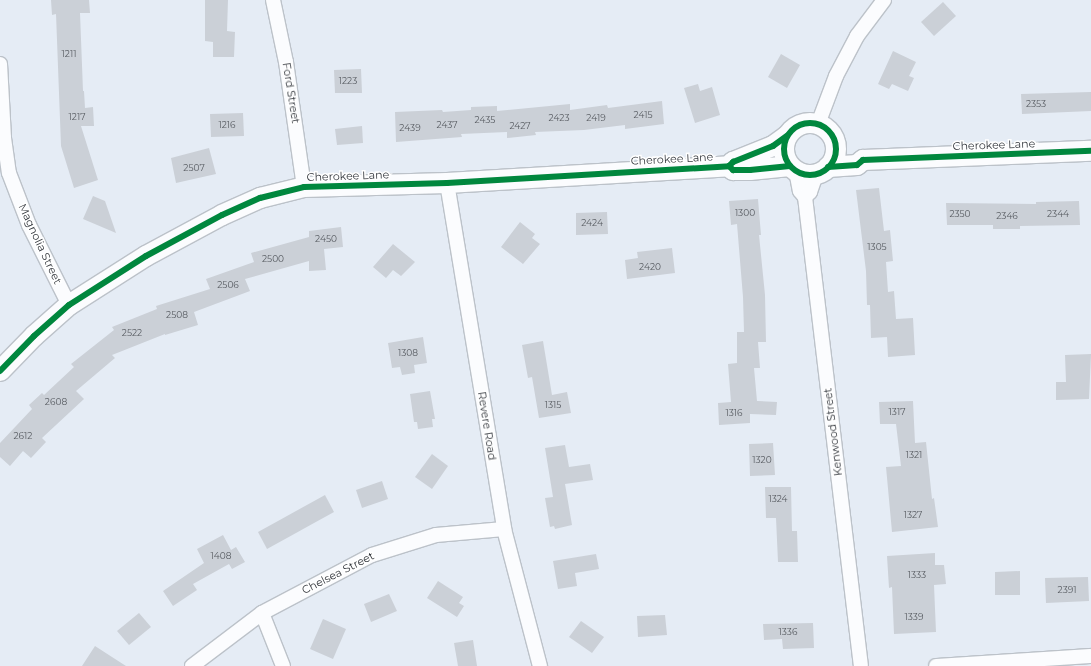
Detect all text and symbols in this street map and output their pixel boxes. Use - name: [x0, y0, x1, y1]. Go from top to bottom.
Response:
- house number: 1211: [62, 49, 76, 59]
- street label: Ford Street: [280, 62, 302, 124]
- house number: 1223: [339, 76, 357, 86]
- house number: 2353: [1026, 99, 1046, 109]
- house number: 2415: [634, 110, 652, 120]
- house number: 1217: [69, 112, 85, 122]
- house number: 2423: [548, 113, 570, 123]
- house number: 2419: [586, 113, 606, 123]
- house number: 2435: [475, 115, 495, 125]
- house number: 1216: [218, 120, 236, 130]
- house number: 2437: [437, 120, 457, 130]
- house number: 2427: [509, 121, 531, 131]
- house number: 2439: [399, 123, 421, 133]
- street label: Cherokee Lane: [952, 137, 1036, 153]
- street label: Cherokee Lane: [630, 150, 714, 168]
- house number: 2507: [183, 163, 205, 173]
- street label: Cherokee Lane: [306, 168, 390, 184]
- street label: Magnolia Street: [16, 202, 64, 286]
- house number: 1300: [735, 208, 755, 218]
- house number: 2350: [949, 209, 971, 219]
- house number: 2344: [1047, 209, 1069, 219]
- house number: 2346: [996, 211, 1018, 221]
- house number: 2424: [581, 218, 603, 228]
- house number: 2450: [315, 234, 337, 244]
- house number: 1305: [867, 242, 887, 252]
- house number: 2500: [262, 254, 284, 264]
- house number: 2420: [639, 262, 661, 272]
- house number: 2506: [217, 280, 239, 290]
- house number: 2508: [166, 310, 188, 320]
- house number: 2522: [122, 328, 142, 338]
- house number: 1308: [398, 348, 418, 358]
- street label: Kenwood Street: [821, 387, 845, 477]
- street label: Revere Road: [475, 391, 499, 461]
- house number: 2608: [45, 397, 67, 407]
- house number: 1315: [545, 400, 561, 410]
- house number: 1317: [889, 407, 905, 417]
- house number: 1316: [725, 408, 743, 418]
- house number: 2612: [14, 431, 32, 441]
- house number: 1321: [906, 450, 922, 460]
- house number: 1320: [752, 455, 772, 465]
- house number: 1324: [768, 494, 788, 504]
- house number: 1327: [904, 510, 922, 520]
- street label: Chelsea Street: [300, 549, 376, 597]
- house number: 1408: [211, 551, 231, 561]
- house number: 1333: [908, 570, 926, 580]
- house number: 2391: [1058, 585, 1076, 595]
- house number: 1339: [905, 612, 923, 622]
- house number: 1336: [779, 627, 797, 637]

